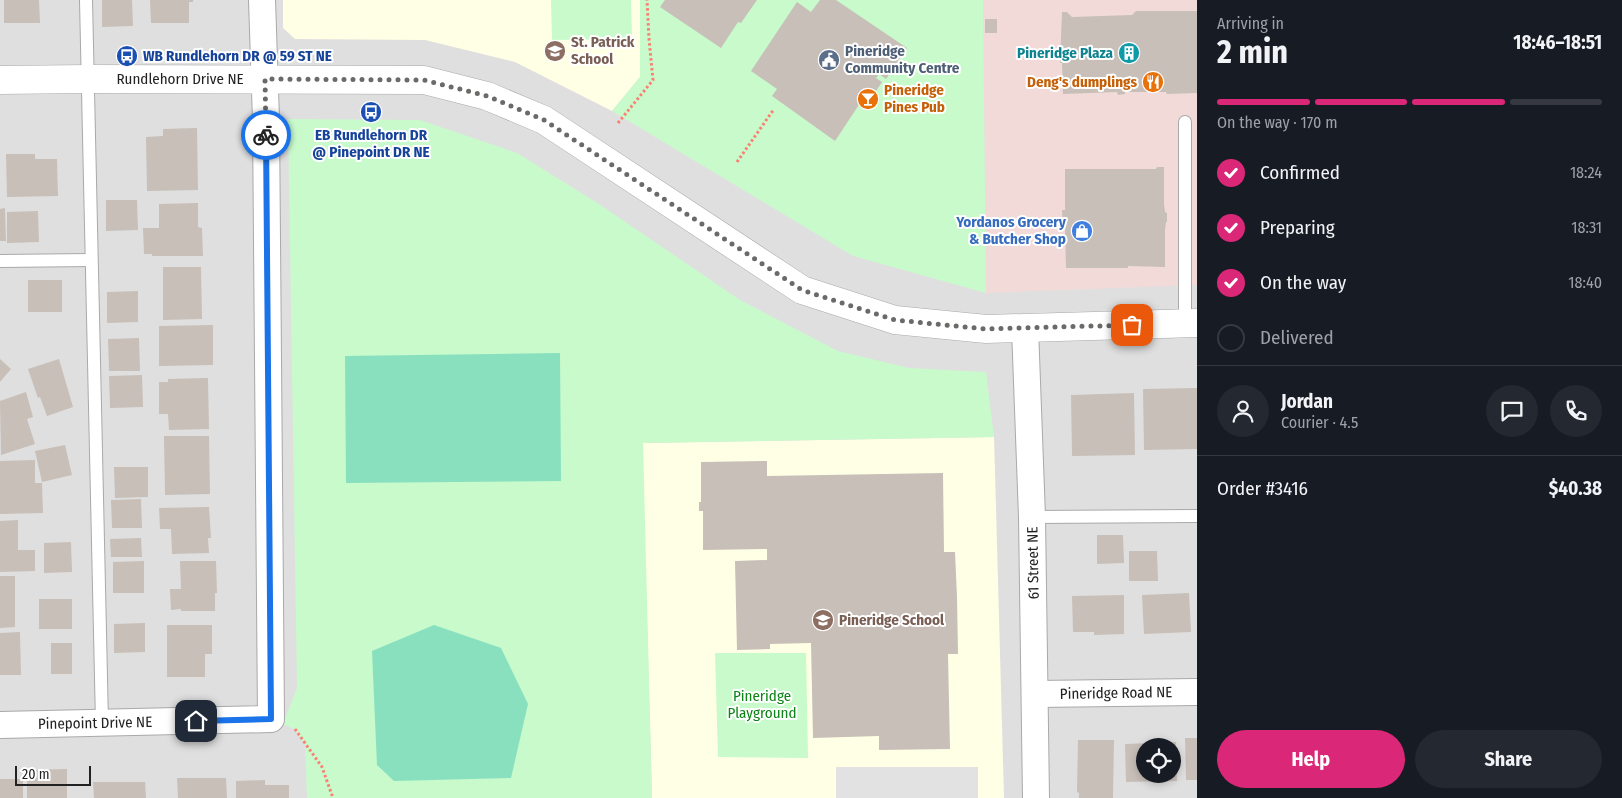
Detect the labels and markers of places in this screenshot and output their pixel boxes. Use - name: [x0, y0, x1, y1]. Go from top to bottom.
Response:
- place label: St. Patrick School: [571, 33, 635, 68]
- school or university icon: St. Patrick School: [543, 39, 567, 63]
- building icon: Pineridge Plaza: [1117, 41, 1141, 65]
- place label: Pineridge Community Centre: [845, 42, 960, 77]
- bus stop icon: WB Rundlehorn DR @ 59 ST NE: [115, 44, 139, 68]
- place label: Pineridge Plaza: [1017, 44, 1114, 62]
- place label: WB Rundlehorn DR @ 59 ST NE: [143, 47, 332, 65]
- public building icon: Pineridge Community Centre: [817, 48, 841, 72]
- restaurant icon: Deng's dumplings: [1141, 70, 1165, 94]
- place label: Deng's dumplings: [1027, 73, 1137, 91]
- place label: Pineridge Pines Pub: [884, 81, 945, 116]
- bar icon: Pineridge Pines Pub: [856, 87, 880, 111]
- bus stop icon: EB Rundlehorn DR @ Pinepoint DR NE: [359, 100, 383, 124]
- place label: EB Rundlehorn DR @ Pinepoint DR NE: [312, 126, 430, 161]
- place label: Yordanos Grocery & Butcher Shop: [955, 213, 1067, 248]
- shop icon: Yordanos Grocery & Butcher Shop: [1070, 219, 1094, 243]
- pin: [1111, 304, 1153, 346]
- school or university icon: Pineridge School: [811, 608, 835, 632]
- place label: Pineridge School: [839, 611, 945, 629]
- pin: [175, 700, 217, 742]

